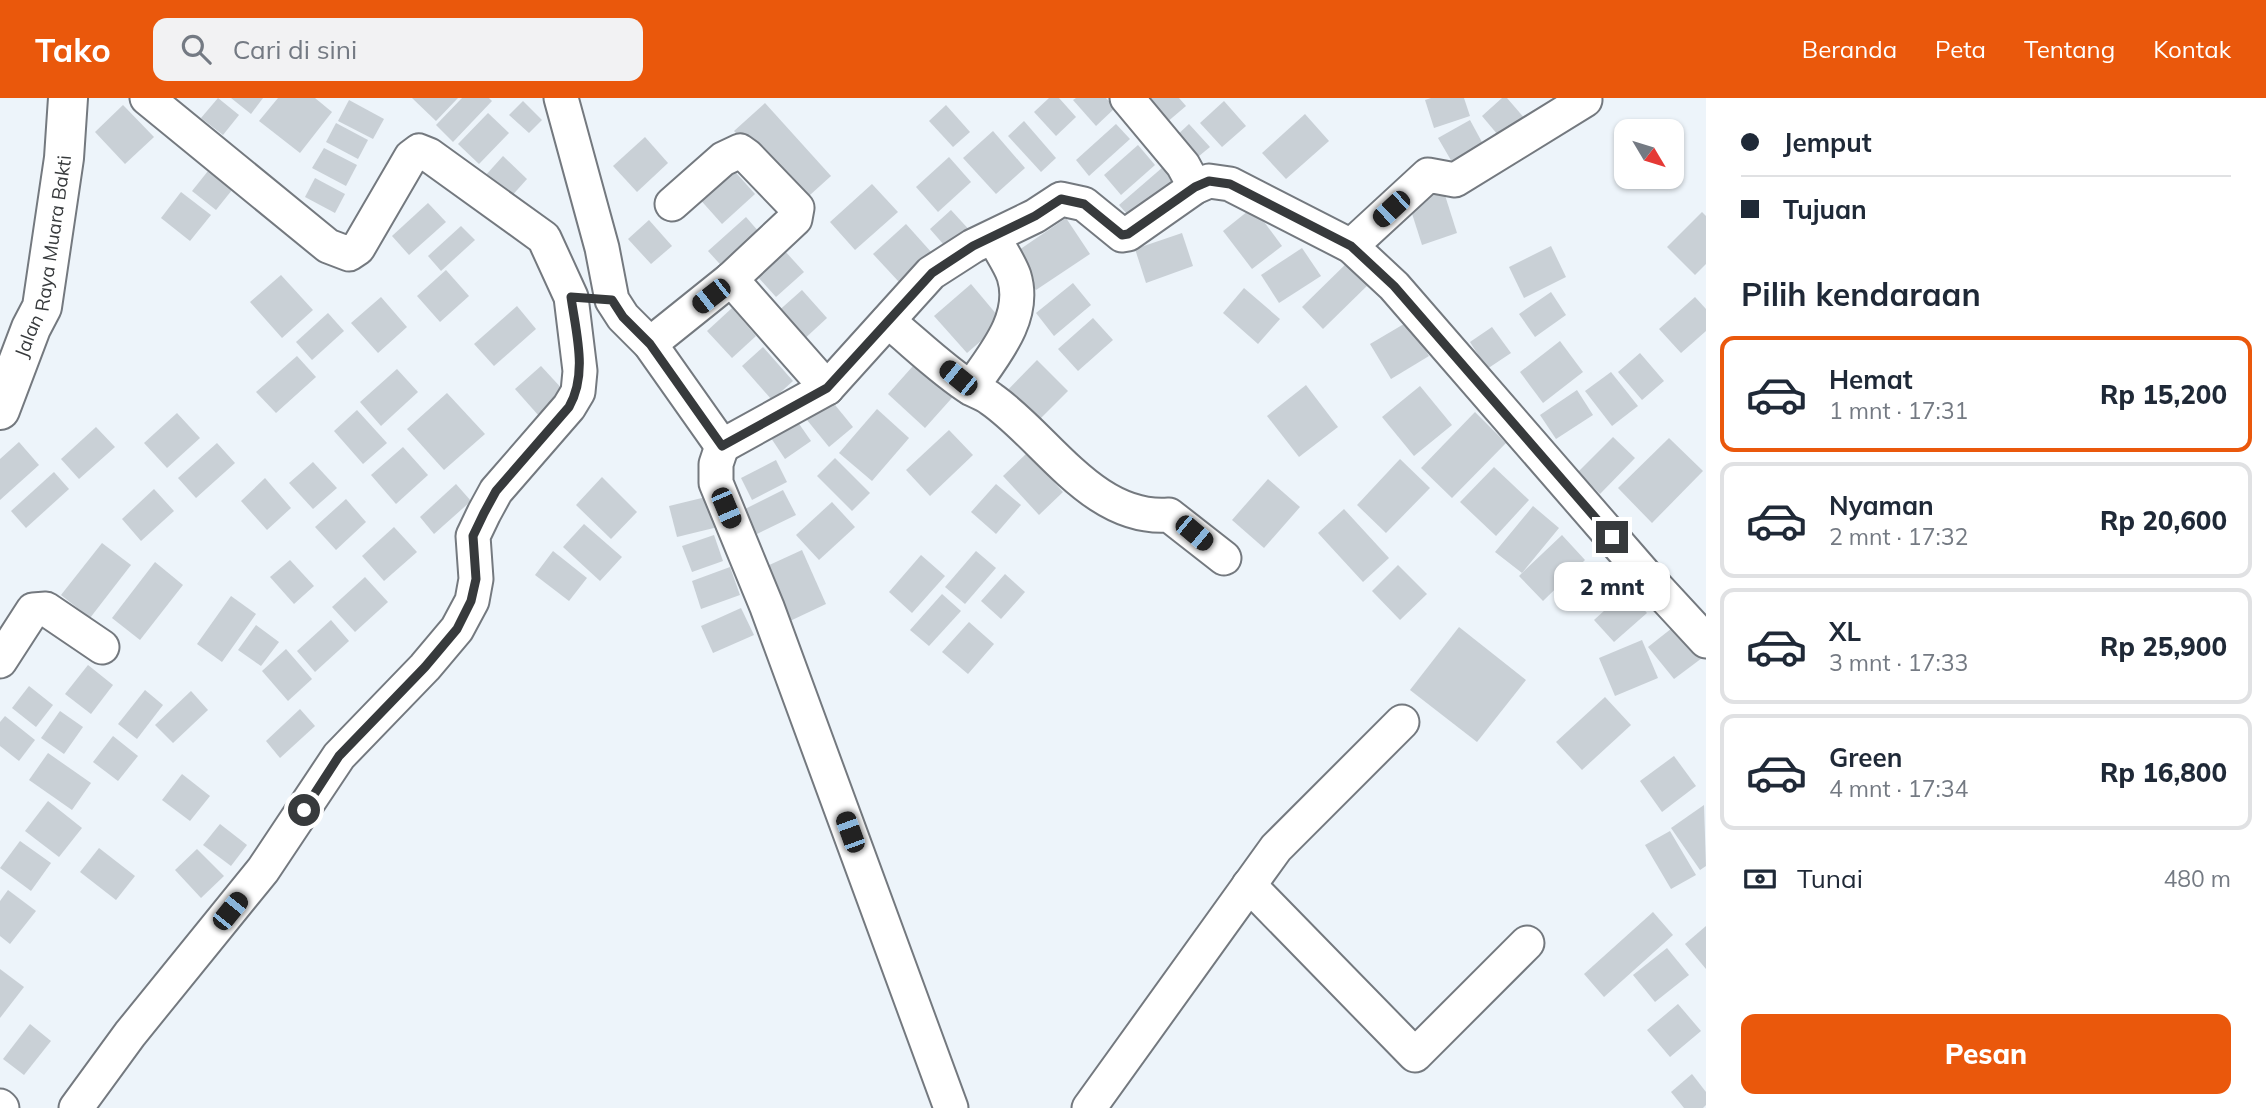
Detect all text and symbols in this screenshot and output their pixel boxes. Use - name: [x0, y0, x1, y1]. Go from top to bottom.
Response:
- search box: [153, 18, 643, 81]
- text: Tako: [35, 29, 111, 70]
- icon: search: [177, 30, 215, 68]
- text: Cari di sini: [233, 33, 357, 66]
- text: Beranda: [1802, 34, 1897, 64]
- text: Peta: [1935, 34, 1986, 64]
- text: Tentang: [2024, 34, 2115, 64]
- text: Kontak: [2153, 34, 2231, 64]
- north arrow: [1614, 119, 1684, 189]
- map controls: [1614, 119, 1684, 189]
- text: Jemput: [1783, 126, 1872, 159]
- street label: Jalan Raya Muara Bakti: [9, 154, 76, 361]
- car: [1369, 187, 1414, 231]
- text: Tujuan: [1783, 193, 1867, 226]
- text: Pilih kendaraan: [1741, 274, 1981, 314]
- car: [688, 275, 735, 317]
- car: [936, 357, 981, 399]
- icon: car: [1745, 363, 1808, 426]
- text: Hemat: [1829, 363, 1913, 396]
- text: Rp 15,200: [2100, 378, 2227, 411]
- text: 1 mnt · 17:31: [1829, 396, 1968, 425]
- car: [709, 485, 744, 531]
- icon: car: [1745, 489, 1808, 552]
- text: Nyaman: [1829, 489, 1934, 522]
- text: Rp 20,600: [2100, 504, 2227, 537]
- car: [1172, 511, 1217, 555]
- route end: [1596, 521, 1628, 553]
- text: 2 mnt · 17:32: [1829, 522, 1968, 551]
- callout: 2 mnt: [1554, 562, 1670, 610]
- text: 2 mnt: [1580, 572, 1644, 601]
- icon: car: [1745, 615, 1808, 678]
- text: XL: [1829, 615, 1861, 648]
- text: Rp 25,900: [2100, 630, 2227, 663]
- text: 3 mnt · 17:33: [1829, 648, 1968, 677]
- icon: car: [1745, 741, 1808, 804]
- text: Green: [1829, 741, 1902, 774]
- text: Rp 16,800: [2100, 756, 2227, 789]
- text: 4 mnt · 17:34: [1829, 774, 1968, 803]
- route start: [288, 794, 320, 826]
- car: [833, 809, 868, 855]
- icon: cash: [1741, 860, 1779, 898]
- text: Tunai: [1797, 862, 1863, 895]
- text: 480 m: [2163, 864, 2231, 893]
- car: [209, 888, 252, 934]
- button: Pesan: [1741, 1014, 2231, 1094]

